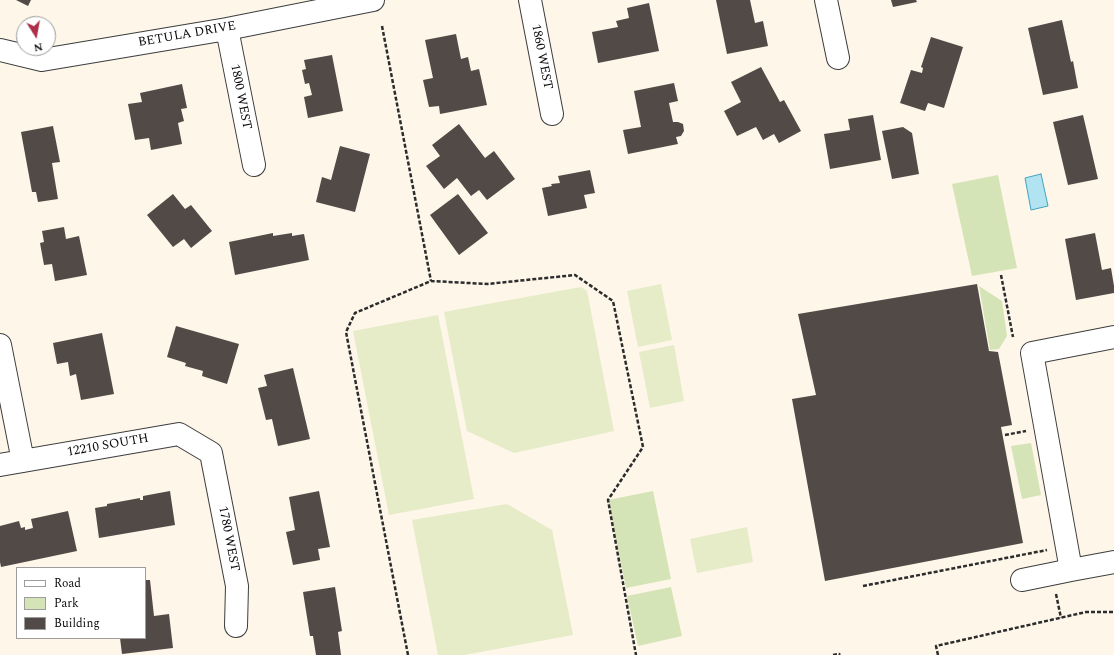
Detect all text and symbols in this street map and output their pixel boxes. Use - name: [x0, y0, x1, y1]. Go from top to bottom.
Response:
- north arrow: [16, 16, 56, 56]
- street label: BETULA DRIVE: [137, 19, 237, 51]
- street label: 1860 WEST: [527, 23, 555, 91]
- text: N: [32, 38, 44, 56]
- street label: 1800 WEST: [226, 63, 254, 131]
- street label: 12210 SOUTH: [66, 431, 150, 461]
- street label: 1780 WEST: [214, 505, 242, 573]
- legend: [16, 567, 146, 639]
- text: Road: [54, 574, 81, 593]
- text: Park: [54, 594, 79, 613]
- text: Building: [54, 614, 100, 633]

